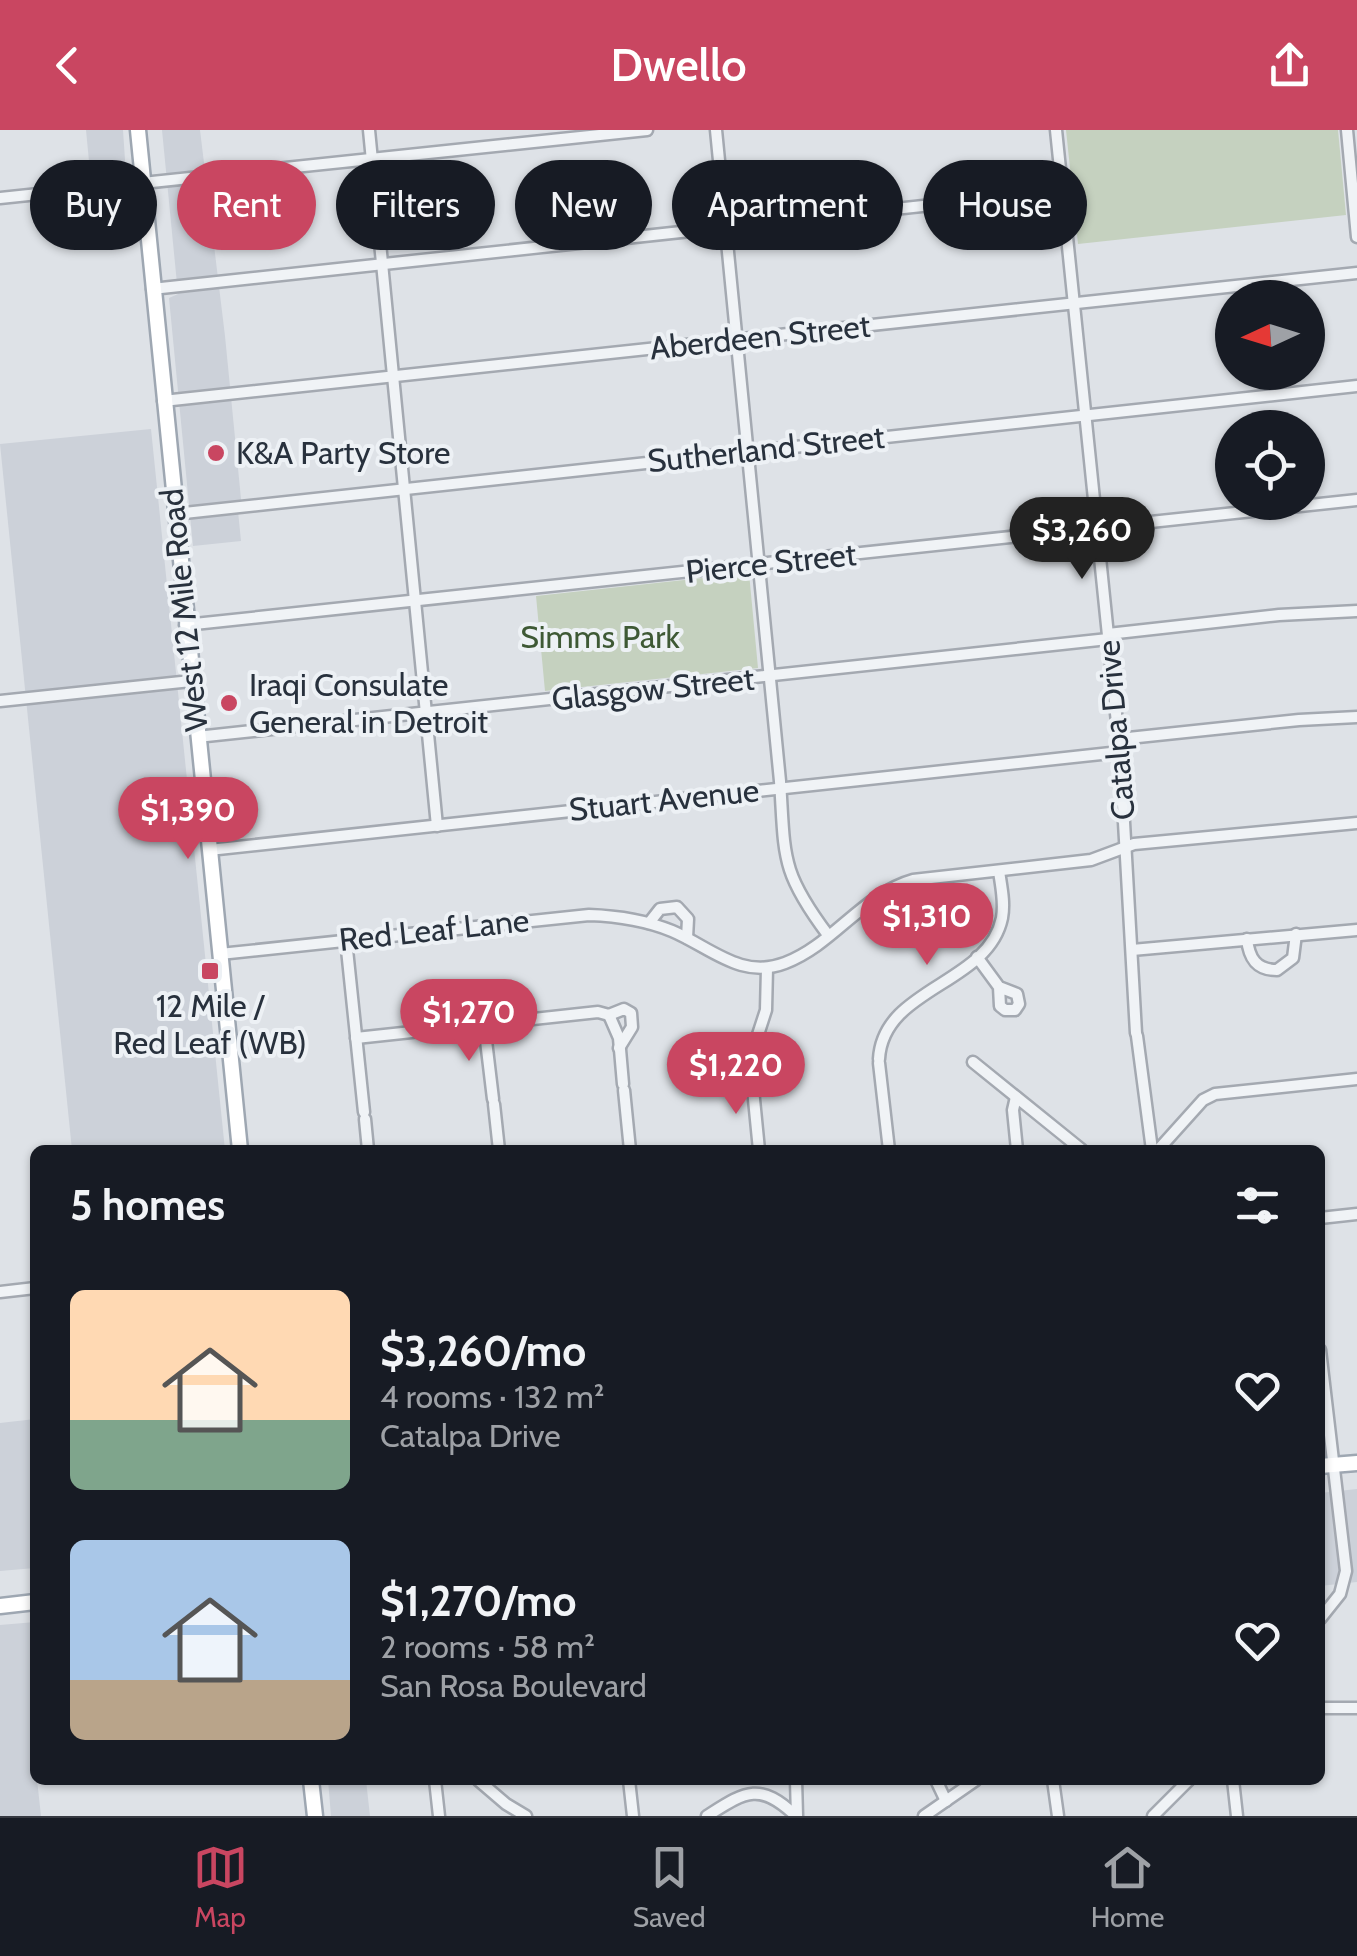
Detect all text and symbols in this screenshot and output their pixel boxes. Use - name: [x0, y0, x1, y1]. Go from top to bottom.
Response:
- icon: back: [40, 38, 95, 93]
- text: Dwello: [611, 38, 746, 92]
- icon: share: [1262, 38, 1317, 93]
- chip: Buy: [30, 160, 157, 250]
- chip: Rent: [177, 160, 316, 250]
- chip: Filters: [336, 160, 495, 250]
- chip: New: [515, 160, 652, 250]
- chip: Apartment: [672, 160, 903, 250]
- chip: House: [923, 160, 1087, 250]
- north arrow: [1215, 280, 1325, 390]
- map controls: [1215, 280, 1325, 520]
- street label: Aberdeen Street: [648, 306, 872, 367]
- button: locate: [1215, 410, 1325, 520]
- street label: Sutherland Street: [646, 417, 886, 480]
- place label: K&A Party Store: [236, 433, 450, 472]
- marker: K&A Party Store: [205, 442, 227, 464]
- street label: West 12 Mile Road: [151, 487, 216, 733]
- pin: $3,260: [1001, 497, 1163, 582]
- text: $3,260: [1032, 510, 1132, 549]
- street label: Pierce Street: [684, 534, 858, 591]
- park label: Simms Park: [520, 617, 680, 656]
- street label: Catalpa Drive: [1088, 638, 1143, 822]
- street label: Glasgow Street: [550, 658, 756, 719]
- place label: Iraqi Consulate General in Detroit: [249, 665, 488, 741]
- marker: Iraqi Consulate General in Detroit: [218, 692, 240, 714]
- street label: Stuart Avenue: [567, 770, 761, 829]
- pin: $1,390: [107, 777, 269, 862]
- text: $1,390: [140, 790, 236, 829]
- pin: $1,310: [846, 883, 1008, 968]
- text: $1,310: [882, 896, 972, 935]
- street label: Red Leaf Lane: [337, 900, 531, 959]
- marker: 12 Mile / Red Leaf (WB): [199, 960, 221, 982]
- pin: $1,270: [388, 979, 550, 1064]
- place label: 12 Mile / Red Leaf (WB): [113, 986, 307, 1062]
- text: $1,270: [422, 992, 516, 1031]
- pin: $1,220: [655, 1032, 817, 1117]
- text: $1,220: [689, 1045, 783, 1084]
- icon: filters: [1230, 1178, 1285, 1233]
- text: 5 homes: [70, 1179, 225, 1231]
- text: $3,260/mo: [380, 1325, 586, 1377]
- icon: home: [150, 1330, 270, 1450]
- icon: heart: [1230, 1363, 1285, 1418]
- text: 4 rooms · 132 m²: [380, 1377, 604, 1416]
- text: Catalpa Drive: [380, 1416, 561, 1455]
- text: $1,270/mo: [380, 1575, 576, 1627]
- icon: home: [150, 1580, 270, 1700]
- icon: heart: [1230, 1613, 1285, 1668]
- text: 2 rooms · 58 m²: [380, 1627, 595, 1666]
- text: San Rosa Boulevard: [380, 1666, 647, 1705]
- tab: Map: [193, 1840, 248, 1934]
- tab: Saved: [633, 1840, 706, 1934]
- tab: Home: [1091, 1840, 1164, 1934]

